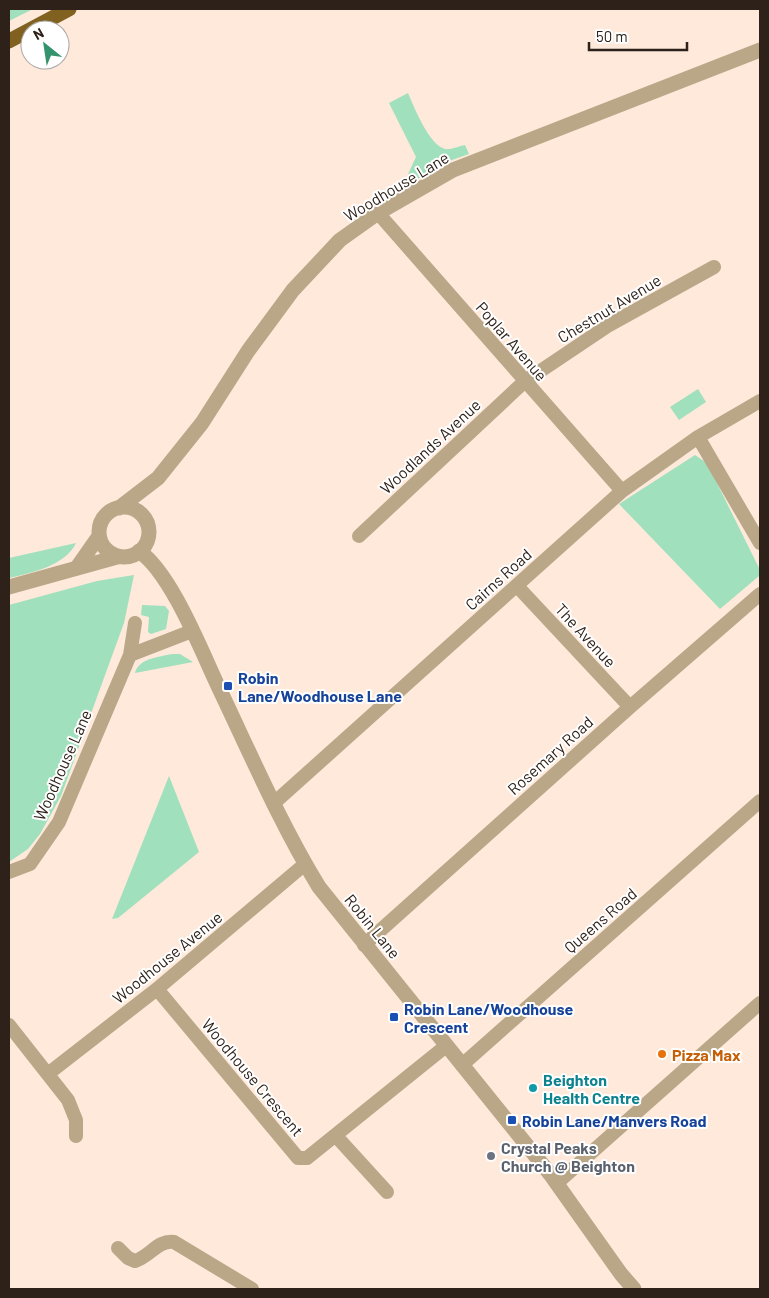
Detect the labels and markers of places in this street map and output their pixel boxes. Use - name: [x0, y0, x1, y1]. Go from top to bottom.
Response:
- place label: Robin Lane/Woodhouse Lane: [238, 668, 402, 705]
- marker: Robin Lane/Woodhouse Lane: [222, 680, 234, 692]
- place label: Robin Lane/Woodhouse Crescent: [404, 999, 574, 1036]
- marker: Robin Lane/Woodhouse Crescent: [388, 1011, 400, 1023]
- place label: Pizza Max: [672, 1045, 741, 1064]
- marker: Pizza Max: [656, 1048, 668, 1060]
- place label: Beighton Health Centre: [543, 1070, 640, 1107]
- marker: Beighton Health Centre: [527, 1082, 539, 1094]
- place label: Robin Lane/Manvers Road: [522, 1111, 707, 1130]
- marker: Robin Lane/Manvers Road: [506, 1114, 518, 1126]
- place label: Crystal Peaks Church @ Beighton: [501, 1138, 635, 1175]
- marker: Crystal Peaks Church @ Beighton: [485, 1150, 497, 1162]

